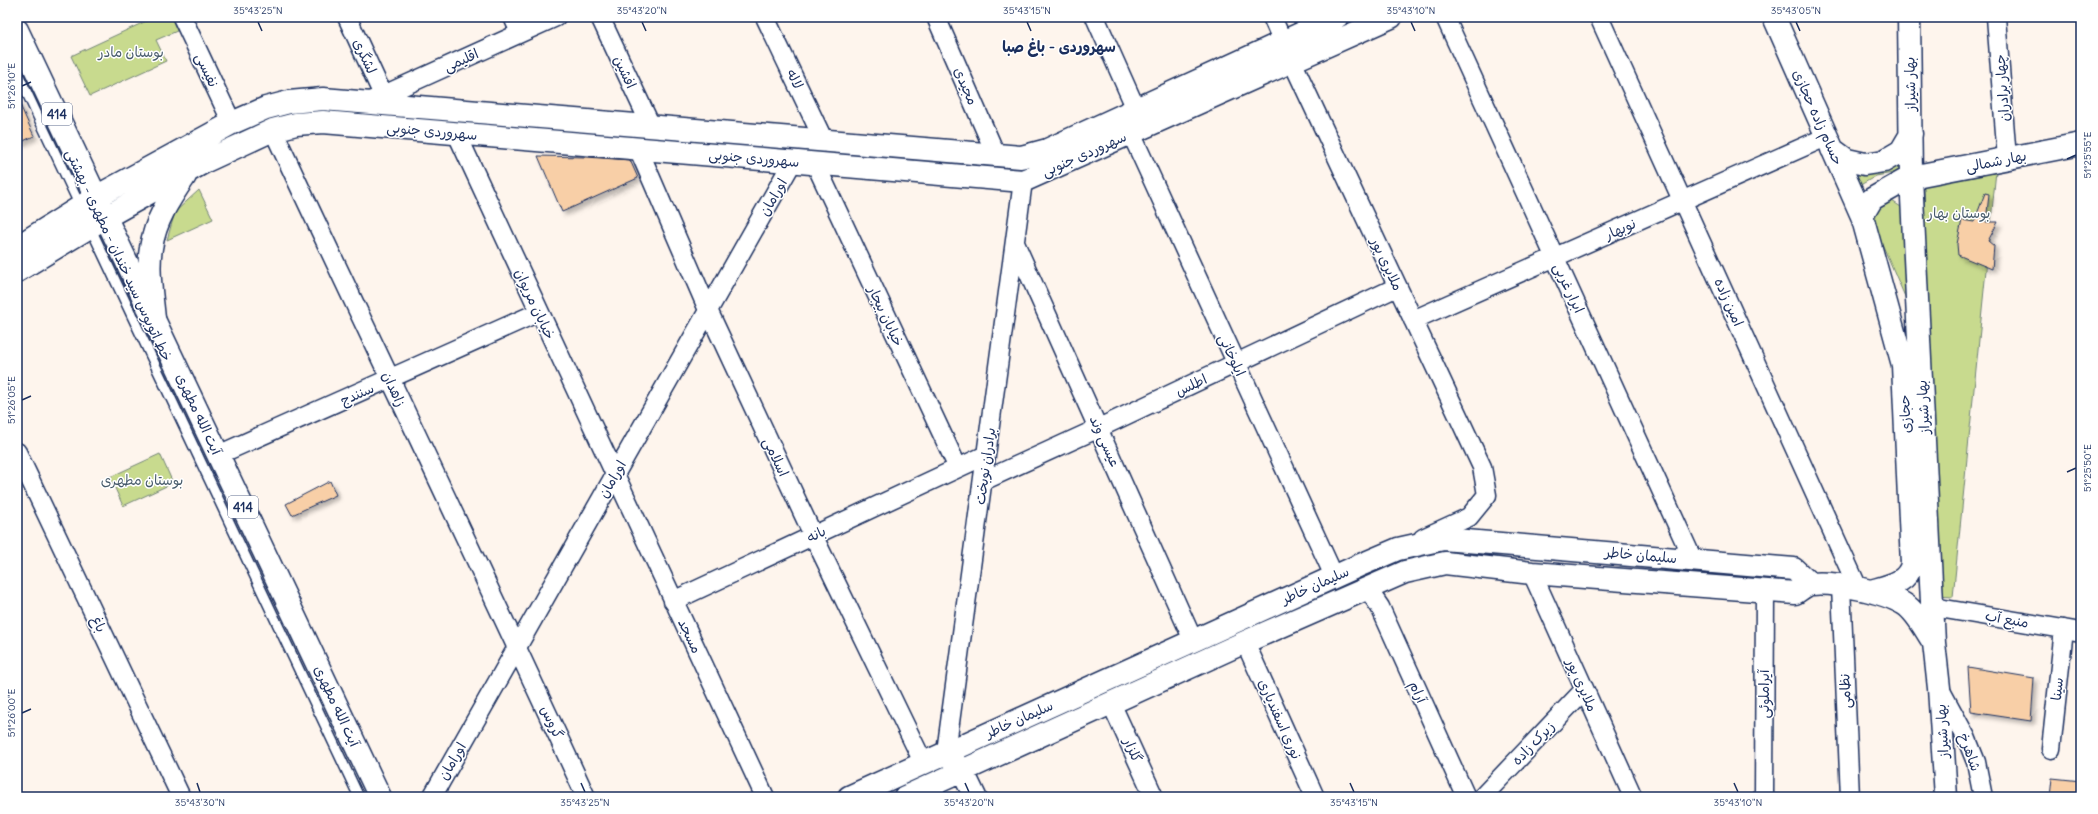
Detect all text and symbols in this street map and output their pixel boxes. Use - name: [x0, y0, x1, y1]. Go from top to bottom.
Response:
- text: 35°43'25"N: [233, 4, 283, 17]
- text: 35°43'20"N: [617, 4, 667, 17]
- text: 35°43'15"N: [1003, 4, 1051, 17]
- text: 35°43'10"N: [1387, 4, 1435, 17]
- text: 35°43'05"N: [1771, 4, 1821, 17]
- street label: لشگری: [349, 36, 381, 76]
- district label: سهروردی - باغ صبا: [1002, 37, 1116, 57]
- park label: بوستان مادر: [97, 43, 164, 61]
- street label: اقلیمی: [441, 44, 481, 76]
- street label: نفیسی: [191, 50, 223, 90]
- street label: افشین: [610, 53, 640, 91]
- street label: چهار برادران: [1991, 54, 2014, 122]
- street label: بهار شیراز: [1901, 57, 1919, 112]
- text: 51°26'10"E: [5, 63, 18, 109]
- street label: مجیدی: [950, 64, 982, 108]
- street label: لاله: [783, 66, 807, 92]
- street label: حسام زاده حجازی: [1787, 66, 1847, 168]
- road number: 414: [42, 103, 72, 125]
- street label: سهروردی جنوبی: [386, 118, 478, 145]
- street label: سهروردی جنوبی: [1039, 127, 1130, 182]
- text: 51°25'55"E: [2081, 131, 2094, 179]
- street label: سهروردی جنوبی: [708, 145, 800, 172]
- street label: خط اتوبوس سید خندان - مطهری - بهشتی: [62, 146, 176, 364]
- street label: بهار شمالی: [1964, 146, 2028, 176]
- street label: اورامان: [755, 175, 791, 219]
- park label: بوستان بهار: [1927, 204, 1990, 222]
- street label: نوبهار: [1601, 214, 1639, 244]
- street label: ملایری پور: [1366, 234, 1407, 294]
- street label: ابرار غربی: [1550, 260, 1588, 316]
- street label: خیابان مریوان: [511, 266, 559, 342]
- street label: امین زاده: [1710, 275, 1748, 329]
- street label: خیابان بیجار: [864, 282, 908, 349]
- street label: ایلوخانی: [1214, 331, 1250, 379]
- street label: زاهدان: [378, 369, 410, 409]
- street label: آیت الله مطهری: [172, 370, 226, 458]
- street label: اطلس: [1172, 370, 1210, 400]
- text: 51°26'05"E: [5, 376, 18, 424]
- street label: سنندج: [337, 379, 377, 410]
- street label: بهار شیراز: [1913, 379, 1933, 436]
- street label: حجازی: [1895, 394, 1915, 434]
- street label: عیسی وند: [1086, 413, 1124, 469]
- street label: برادران نوبخت: [971, 426, 999, 506]
- street label: اسلامی: [759, 435, 793, 479]
- text: 51°25'50"E: [2081, 444, 2094, 492]
- street label: اورامان: [594, 457, 630, 501]
- park label: بوستان مطهری: [101, 471, 183, 489]
- road number: 414: [228, 496, 258, 518]
- street label: بانه: [803, 522, 829, 546]
- street label: سلیمان خاطر: [1603, 543, 1678, 567]
- street label: سلیمان خاطر: [1277, 562, 1352, 608]
- street label: منبع آب: [1983, 606, 2030, 634]
- street label: باغ: [86, 613, 111, 636]
- street label: مسجد: [674, 616, 706, 656]
- street label: ملایری پور: [1561, 655, 1602, 715]
- street label: آیت الله مطهری: [310, 662, 364, 750]
- street label: آیراملوئی: [1755, 669, 1774, 719]
- street label: نظامی: [1835, 673, 1855, 709]
- street label: نوری اسفندیاری: [1254, 676, 1306, 762]
- street label: سینا: [2047, 677, 2067, 701]
- street label: آرام: [1403, 678, 1431, 707]
- text: 51°26'00"E: [5, 689, 18, 737]
- street label: سلیمان خاطر: [981, 696, 1056, 742]
- street label: گروس: [537, 703, 567, 741]
- street label: بهار شیراز: [1932, 703, 1952, 760]
- street label: زیرک زاده: [1508, 717, 1558, 769]
- street label: شاهرخ: [1954, 730, 1985, 774]
- street label: گلزار: [1119, 734, 1146, 765]
- street label: اورامان: [434, 739, 470, 783]
- text: 35°43'30"N: [175, 796, 225, 809]
- text: 35°43'25"N: [560, 796, 610, 809]
- text: 35°43'20"N: [944, 796, 994, 809]
- text: 35°43'15"N: [1330, 796, 1378, 809]
- text: 35°43'10"N: [1714, 796, 1762, 809]

